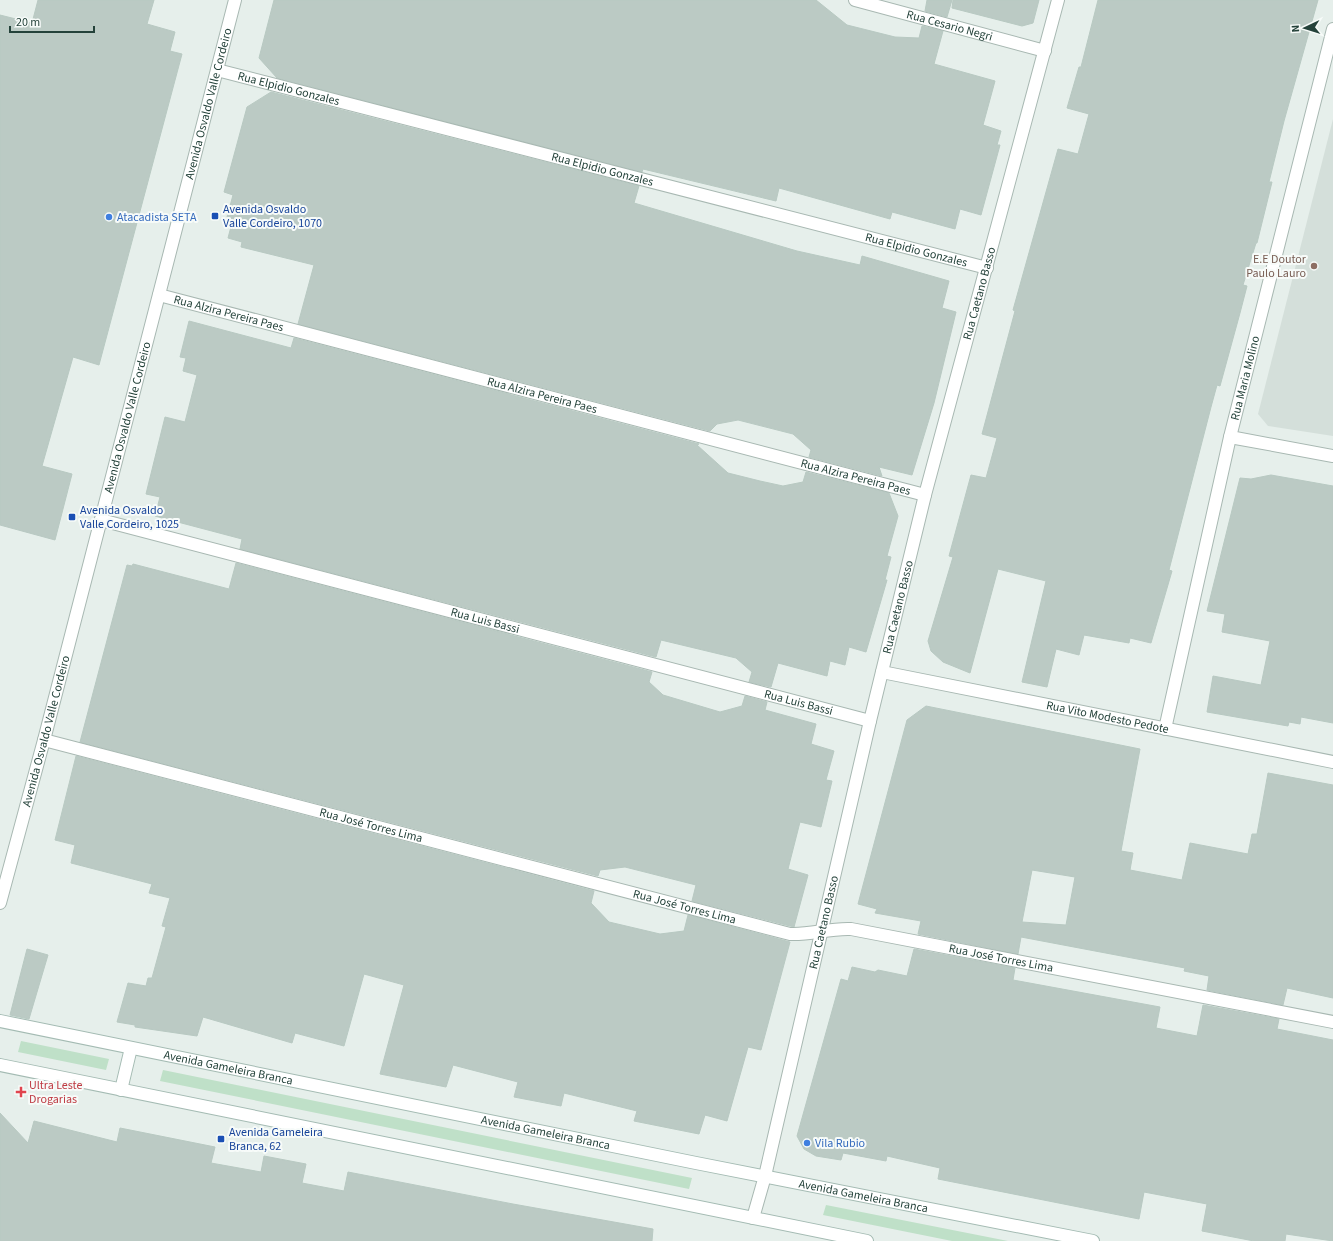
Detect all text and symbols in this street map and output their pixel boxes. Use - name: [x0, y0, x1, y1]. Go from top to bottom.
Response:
- street label: Rua Cesario Negri: [905, 6, 995, 45]
- scale bar: [10, 8, 94, 34]
- north arrow: [1285, 8, 1325, 48]
- text: 20 m: [16, 14, 40, 31]
- text: N: [1288, 24, 1303, 33]
- street label: Avenida Osvaldo Valle Cordeiro: [181, 26, 236, 181]
- street label: Rua Elpidio Gonzales: [236, 67, 342, 110]
- street label: Rua Elpidio Gonzales: [550, 148, 655, 190]
- place label: Avenida Osvaldo Valle Cordeiro, 1070: [223, 201, 322, 232]
- place label: Atacadista SETA: [117, 209, 197, 226]
- marker: Avenida Osvaldo Valle Cordeiro, 1070: [210, 211, 220, 221]
- marker: Atacadista SETA: [104, 212, 114, 222]
- street label: Rua Elpidio Gonzales: [863, 229, 969, 271]
- street label: Rua Caetano Basso: [959, 245, 1000, 342]
- place label: E.E Doutor Paulo Lauro: [1246, 251, 1307, 282]
- marker: E.E Doutor Paulo Lauro: [1309, 261, 1319, 271]
- street label: Rua Alzira Pereira Paes: [172, 291, 285, 336]
- street label: Rua Maria Molino: [1226, 334, 1264, 422]
- street label: Avenida Osvaldo Valle Cordeiro: [100, 340, 155, 495]
- street label: Rua Alzira Pereira Paes: [485, 373, 599, 418]
- street label: Rua Alzira Pereira Paes: [799, 454, 912, 499]
- place label: Avenida Osvaldo Valle Cordeiro, 1025: [80, 502, 179, 533]
- marker: Avenida Osvaldo Valle Cordeiro, 1025: [67, 512, 77, 522]
- street label: Rua Caetano Basso: [878, 558, 917, 655]
- street label: Rua Luis Bassi: [449, 603, 521, 638]
- street label: Avenida Osvaldo Valle Cordeiro: [18, 654, 74, 809]
- street label: Rua Luis Bassi: [762, 685, 835, 719]
- street label: Rua Vito Modesto Pedote: [1045, 696, 1170, 738]
- street label: Rua José Torres Lima: [318, 803, 425, 847]
- street label: Rua Caetano Basso: [804, 874, 843, 971]
- street label: Rua José Torres Lima: [631, 885, 738, 928]
- street label: Rua José Torres Lima: [947, 940, 1055, 976]
- street label: Avenida Gameleira Branca: [162, 1046, 294, 1089]
- place label: Ultra Leste Drogarias: [29, 1077, 83, 1108]
- marker: Ultra Leste Drogarias: [16, 1087, 26, 1097]
- street label: Avenida Gameleira Branca: [480, 1111, 612, 1154]
- place label: Avenida Gameleira Branca, 62: [229, 1124, 323, 1155]
- marker: Avenida Gameleira Branca, 62: [216, 1134, 226, 1144]
- place label: Vila Rubio: [815, 1135, 865, 1152]
- marker: Vila Rubio: [802, 1138, 812, 1148]
- street label: Avenida Gameleira Branca: [797, 1175, 930, 1217]

